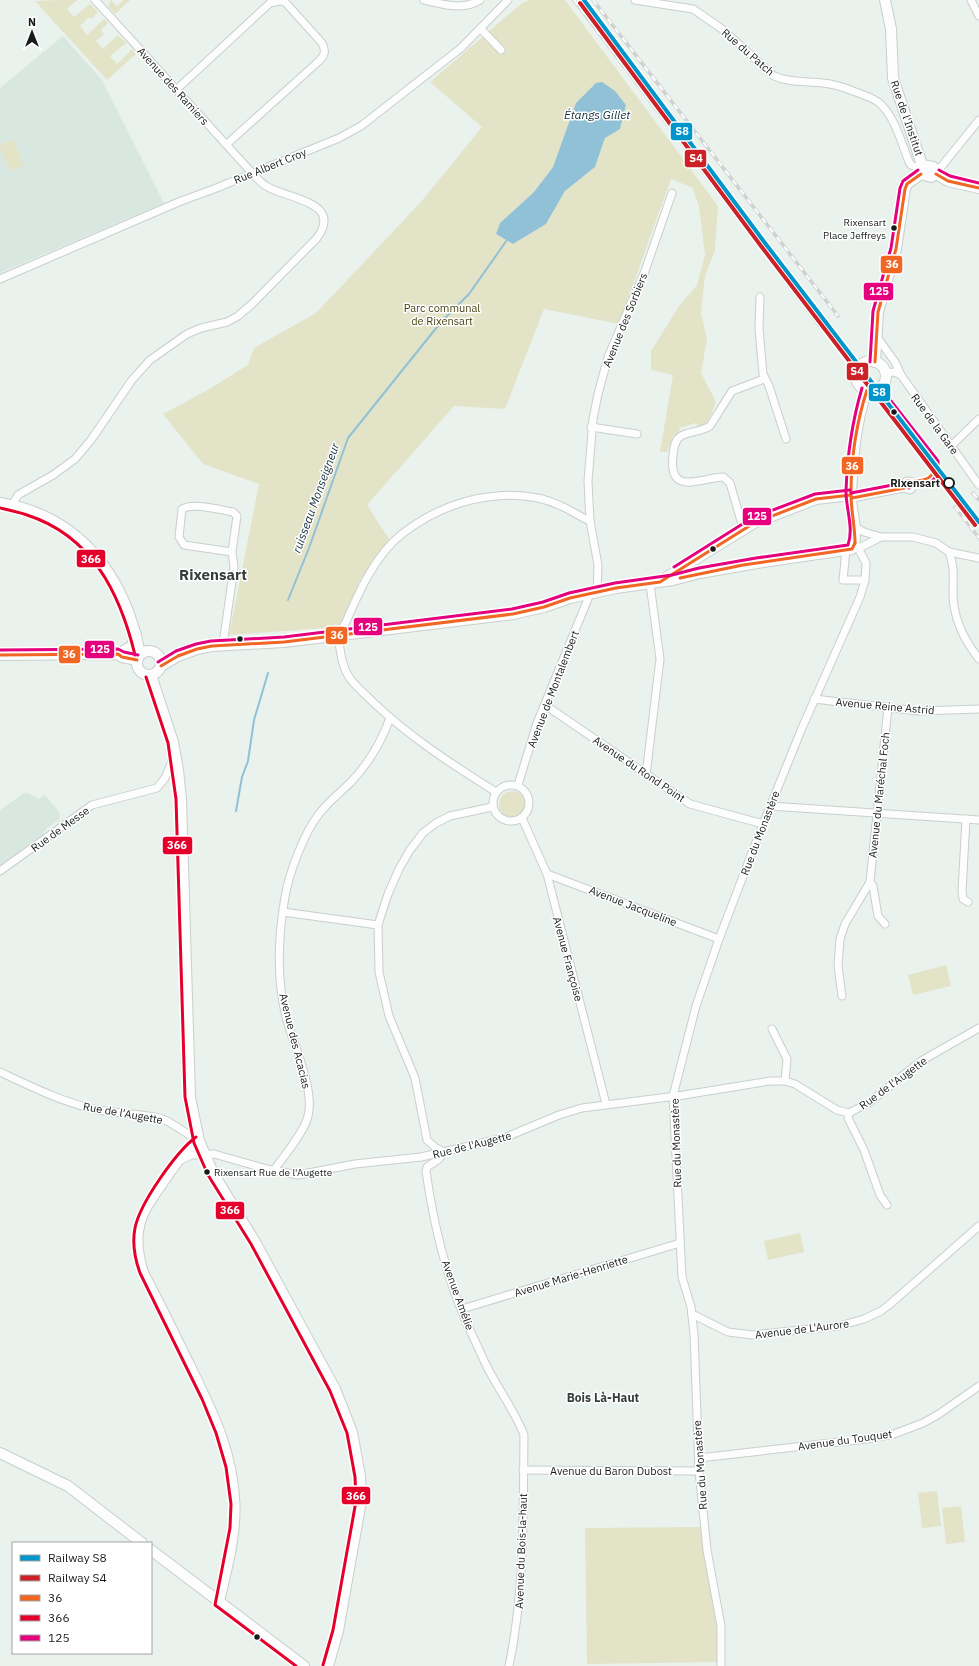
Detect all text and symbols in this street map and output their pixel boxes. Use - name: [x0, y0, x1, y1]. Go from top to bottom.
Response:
- north arrow: [12, 12, 52, 52]
- text: N: [28, 15, 36, 29]
- street label: Rue du Patch: [719, 25, 777, 79]
- street label: Avenue des Ramiers: [134, 44, 212, 128]
- street label: Rue de l'Institut: [888, 78, 927, 158]
- water label: Étangs Gillet: [564, 107, 631, 122]
- line badge: S8: [670, 122, 693, 141]
- text: S8: [675, 124, 689, 138]
- street label: Rue Albert Croy: [232, 145, 309, 187]
- line badge: S4: [684, 149, 707, 168]
- text: S4: [689, 151, 703, 165]
- place label: Rixensart Place Jeffreys: [823, 216, 886, 242]
- marker: Rixensart Place Jeffreys: [889, 223, 899, 233]
- line badge: 36: [880, 255, 903, 274]
- text: 36: [885, 257, 899, 271]
- street label: Avenue des Sorbiers: [600, 271, 650, 369]
- line badge: 125: [863, 282, 894, 301]
- text: 125: [869, 284, 889, 298]
- park label: Parc communal de Rixensart: [404, 301, 480, 328]
- line badge: S4: [846, 362, 869, 381]
- text: S4: [850, 364, 864, 378]
- line badge: S8: [868, 383, 891, 402]
- text: S8: [872, 385, 886, 399]
- street label: Rue de la Gare: [908, 391, 962, 457]
- unlabelled marker: [889, 407, 899, 417]
- water label: ruisseau Monseigneur: [289, 440, 343, 555]
- line badge: 36: [841, 456, 864, 475]
- text: 36: [845, 459, 859, 473]
- place label: Rixensart: [890, 476, 940, 490]
- marker: Rixensart: [943, 477, 955, 489]
- line badge: 125: [742, 507, 772, 526]
- text: 125: [747, 509, 767, 523]
- unlabelled marker: [708, 544, 718, 554]
- line badge: 366: [76, 549, 106, 568]
- text: 366: [81, 552, 101, 566]
- district label: Rixensart: [179, 565, 247, 584]
- line badge: 125: [353, 617, 383, 636]
- text: 125: [358, 620, 378, 634]
- line badge: 36: [325, 626, 348, 645]
- text: 36: [330, 628, 344, 642]
- street label: Avenue de Montalembert: [524, 628, 582, 750]
- unlabelled marker: [235, 634, 245, 644]
- line badge: 125: [84, 640, 115, 659]
- text: 125: [90, 642, 110, 656]
- line badge: 36: [58, 645, 81, 664]
- text: 36: [62, 647, 76, 661]
- street label: Avenue Reine Astrid: [835, 695, 935, 717]
- street label: Avenue du Maréchal Foch: [865, 731, 893, 859]
- street label: Avenue du Rond Point: [590, 733, 688, 805]
- street label: Rue du Monastère: [737, 789, 783, 877]
- street label: Rue de Messe: [28, 803, 92, 855]
- line badge: 366: [162, 836, 193, 855]
- text: 366: [167, 838, 187, 852]
- street label: Avenue Jacqueline: [587, 883, 679, 929]
- street label: Avenue Françoise: [550, 915, 586, 1003]
- street label: Avenue des Acacias: [276, 992, 314, 1090]
- street label: Rue de l'Augette: [856, 1054, 930, 1112]
- street label: Rue du Monastère: [667, 1098, 685, 1188]
- street label: Rue de l'Augette: [82, 1099, 164, 1127]
- street label: Rue de l'Augette: [431, 1128, 513, 1162]
- place label: Rixensart Rue de l'Augette: [214, 1166, 333, 1179]
- marker: Rixensart Rue de l'Augette: [202, 1167, 212, 1177]
- line badge: 366: [215, 1201, 245, 1220]
- text: 366: [220, 1203, 240, 1217]
- street label: Avenue Marie-Henriette: [513, 1252, 629, 1300]
- street label: Avenue Amélie: [439, 1258, 477, 1332]
- street label: Avenue de L'Aurore: [754, 1316, 850, 1342]
- district label: Bois Là-Haut: [567, 1390, 640, 1405]
- street label: Rue du Monastère: [690, 1420, 710, 1510]
- street label: Avenue du Touquet: [797, 1426, 893, 1454]
- street label: Avenue du Baron Dubost: [550, 1464, 672, 1478]
- line badge: 366: [341, 1486, 371, 1505]
- text: 366: [346, 1489, 366, 1503]
- street label: Avenue du Bois-la-haut: [512, 1493, 530, 1609]
- legend: [12, 1542, 152, 1654]
- text: Railway S8: [48, 1550, 107, 1565]
- text: Railway S4: [48, 1570, 107, 1585]
- text: 36: [48, 1590, 62, 1605]
- text: 366: [48, 1610, 70, 1625]
- text: 125: [48, 1630, 70, 1645]
- unlabelled marker: [252, 1632, 262, 1642]

